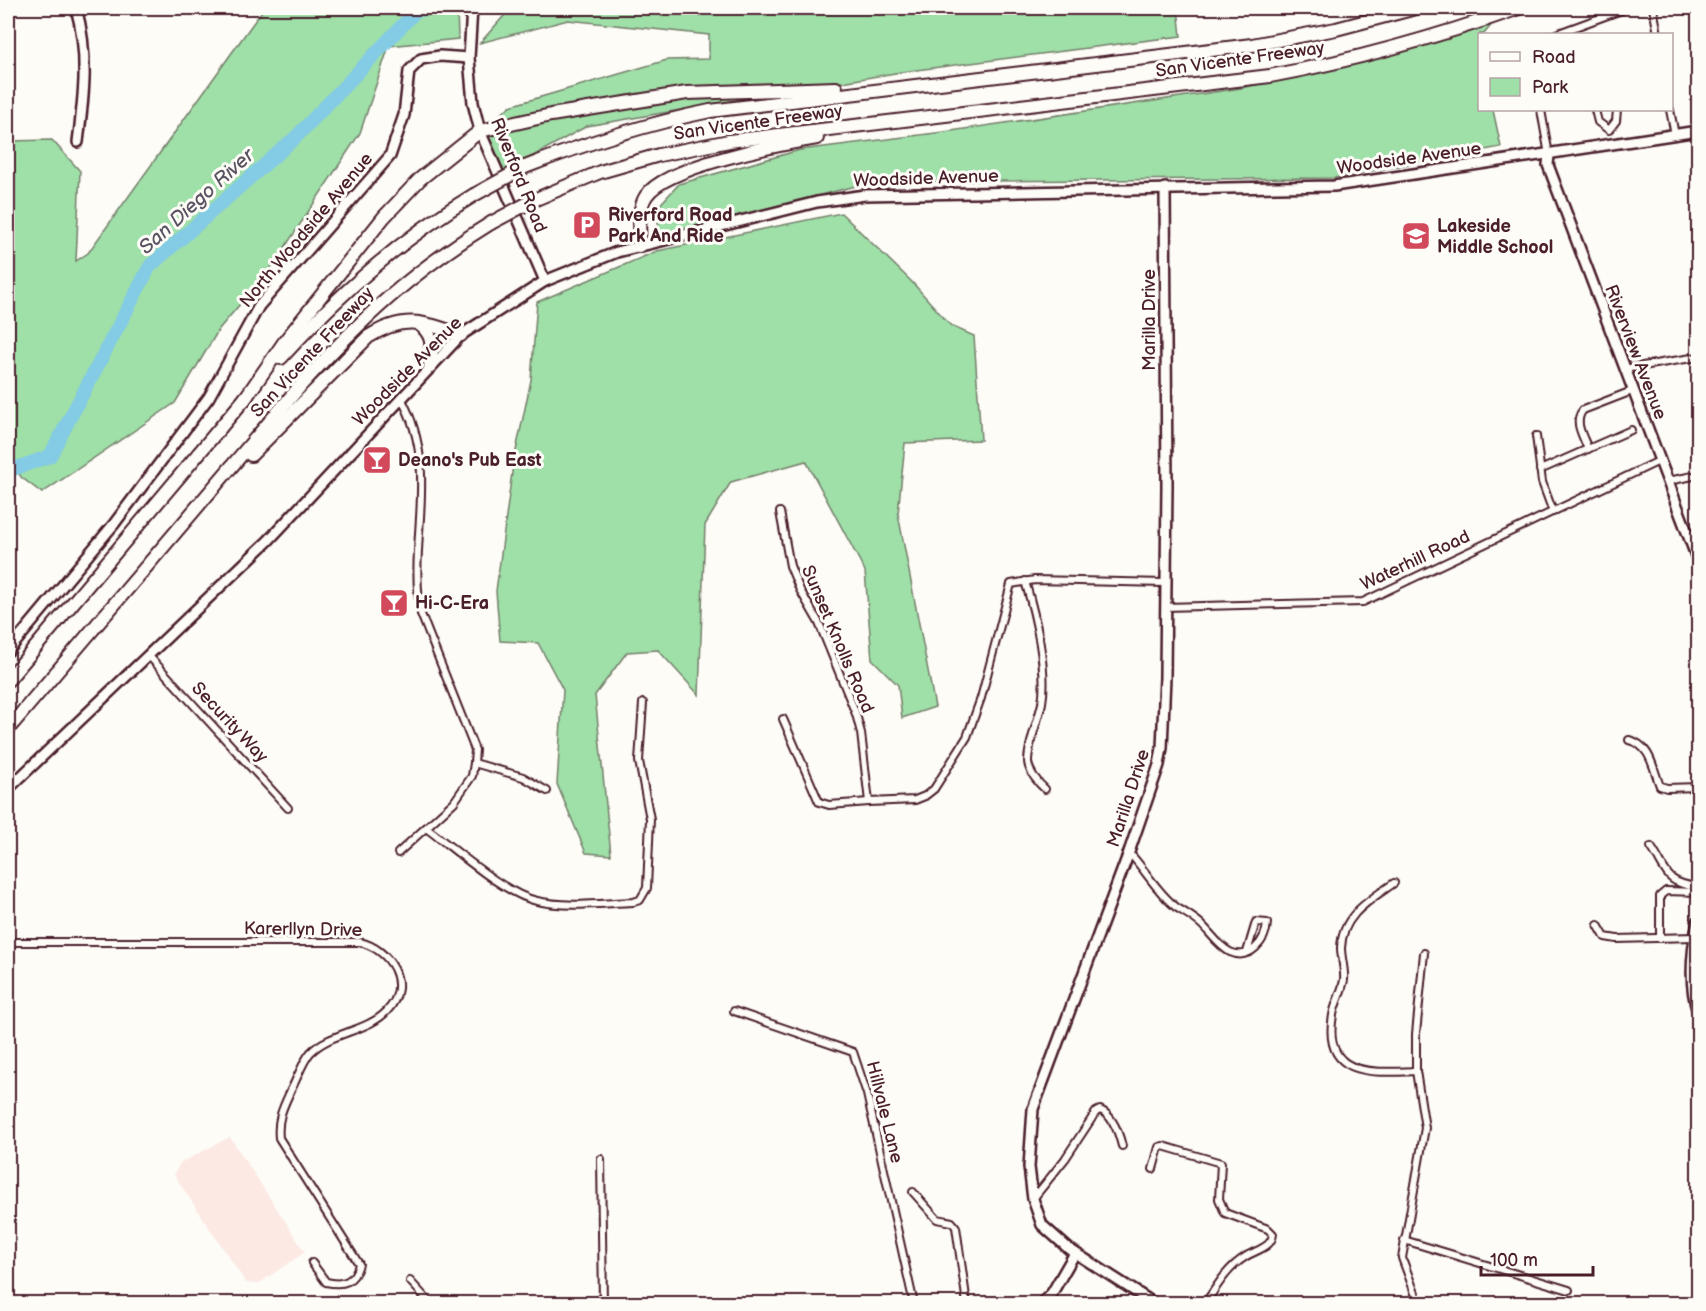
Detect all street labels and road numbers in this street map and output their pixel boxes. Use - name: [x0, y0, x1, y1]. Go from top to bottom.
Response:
- street label: San Vicente Freeway: [1154, 37, 1327, 82]
- street label: San Vicente Freeway: [672, 100, 845, 145]
- street label: Riverford Road: [486, 115, 551, 236]
- street label: Woodside Avenue: [1336, 138, 1483, 179]
- street label: North Woodside Avenue: [235, 148, 378, 312]
- street label: Woodside Avenue: [853, 165, 999, 192]
- street label: Marilla Drive: [1139, 269, 1160, 371]
- street label: San Vicente Freeway: [247, 282, 379, 422]
- street label: Riverview Avenue: [1600, 282, 1671, 423]
- street label: Woodside Avenue: [348, 312, 466, 430]
- street label: Waterhill Road: [1357, 526, 1473, 595]
- street label: Sunset Knolls Road: [797, 562, 878, 716]
- street label: Security Way: [187, 678, 273, 768]
- street label: Marilla Drive: [1103, 746, 1154, 850]
- street label: Karerllyn Drive: [244, 918, 363, 941]
- street label: Hillvale Lane: [862, 1059, 907, 1166]

